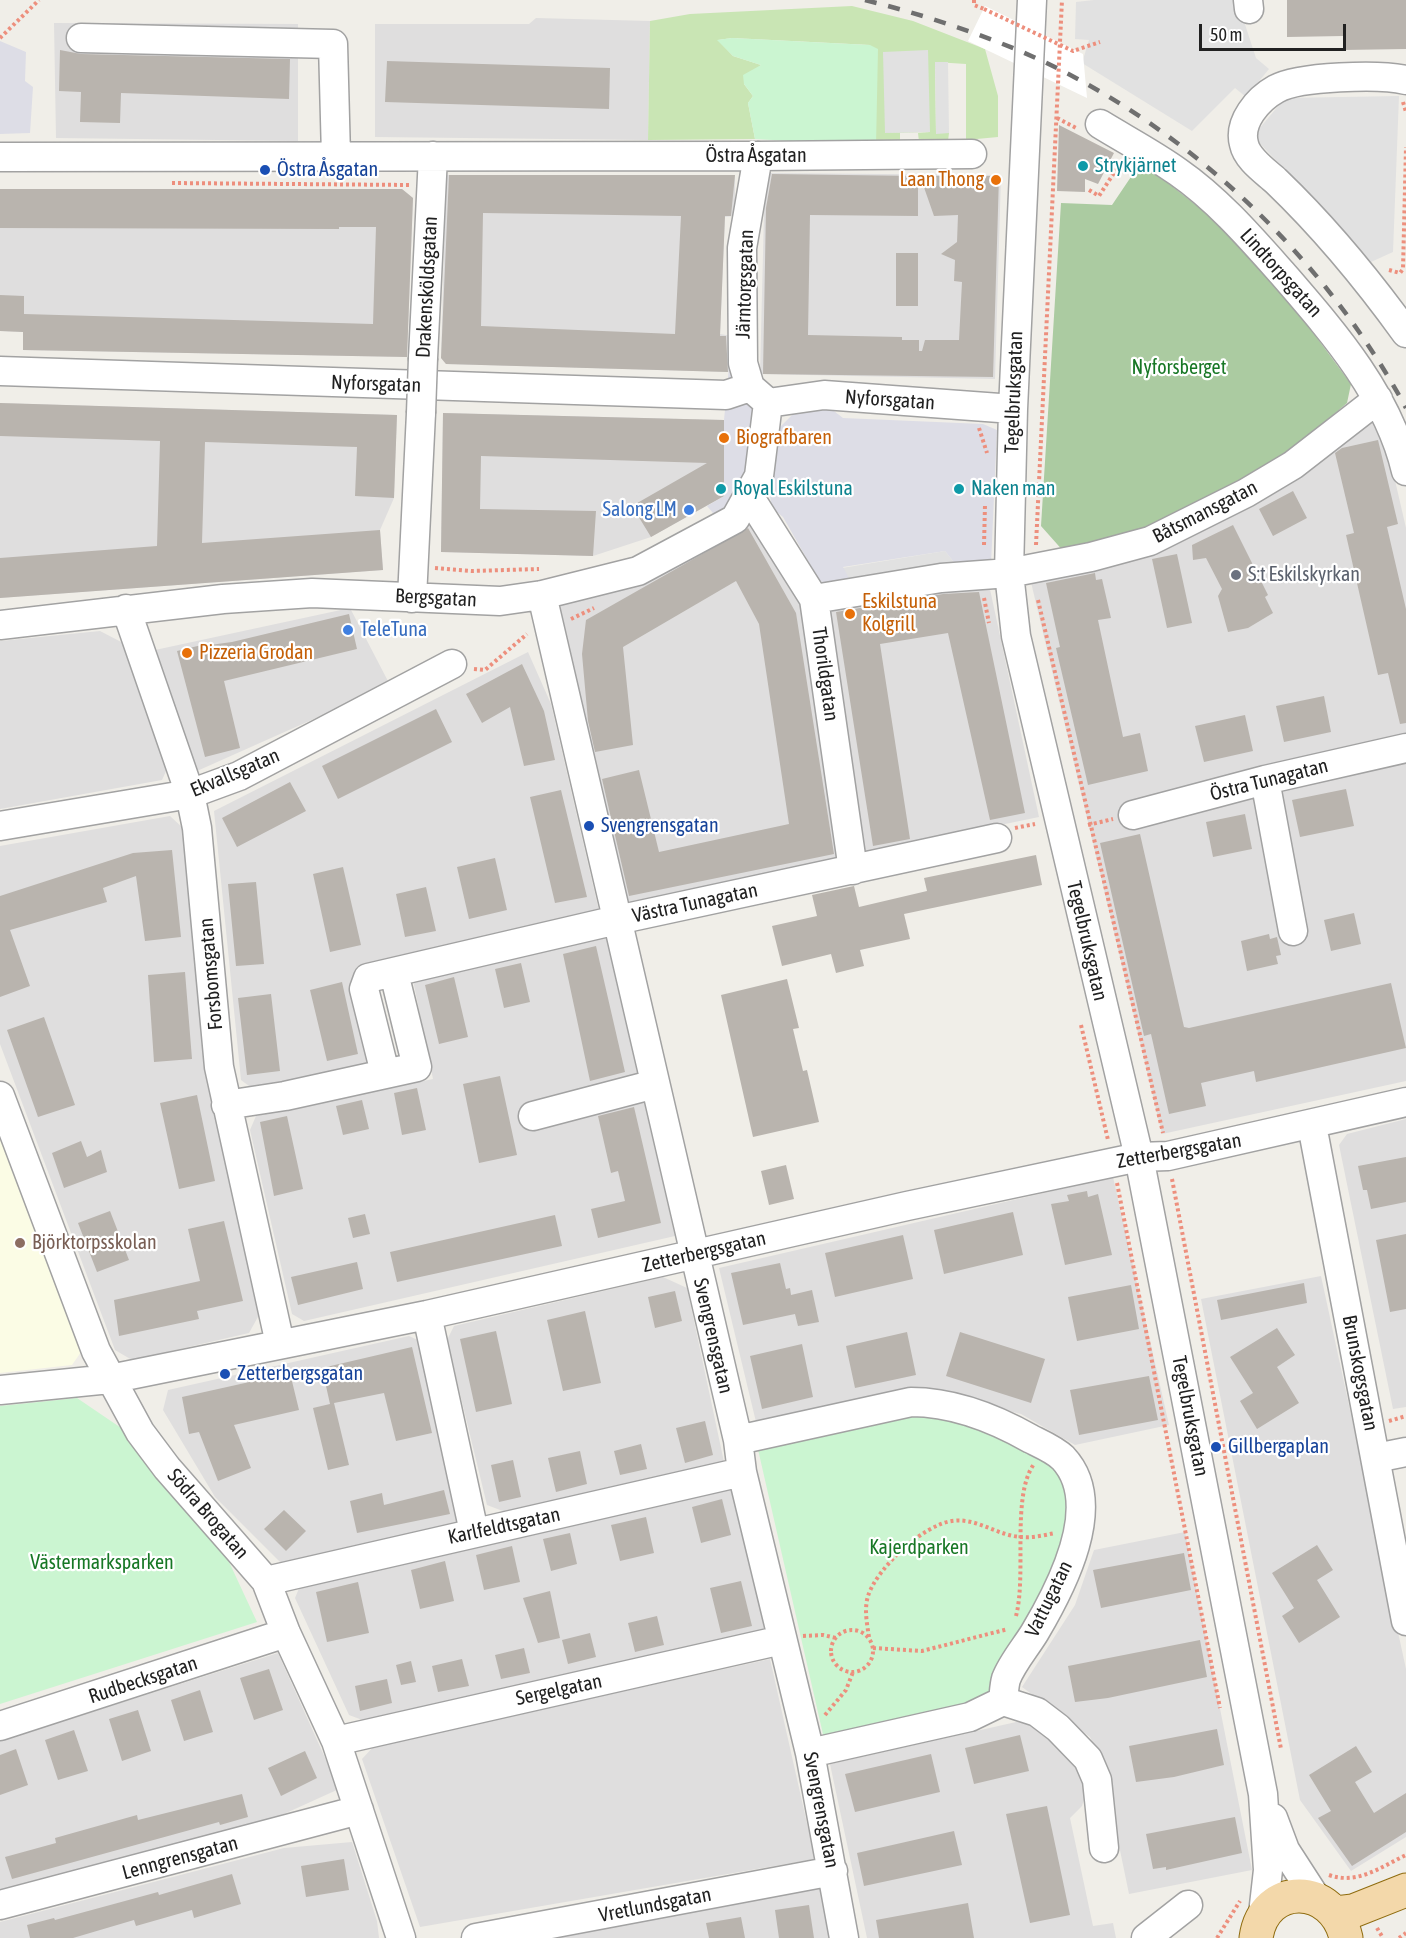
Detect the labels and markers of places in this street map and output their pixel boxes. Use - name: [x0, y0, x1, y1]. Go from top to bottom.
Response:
- place label: Strykjärnet: [1095, 154, 1176, 178]
- place label: Östra Åsgatan: [277, 158, 378, 182]
- marker: Strykjärnet: [1076, 159, 1090, 173]
- marker: Östra Åsgatan: [258, 163, 272, 177]
- place label: Laan Thong: [899, 168, 984, 192]
- marker: Laan Thong: [989, 173, 1003, 187]
- place label: Biografbaren: [736, 426, 832, 450]
- marker: Biografbaren: [717, 431, 731, 445]
- place label: Royal Eskilstuna: [733, 477, 853, 501]
- place label: Naken man: [971, 477, 1055, 501]
- marker: Royal Eskilstuna: [714, 482, 728, 496]
- marker: Naken man: [952, 482, 966, 496]
- place label: Salong LM: [603, 498, 677, 522]
- marker: Salong LM: [682, 503, 696, 517]
- place label: S:t Eskilskyrkan: [1248, 563, 1360, 587]
- marker: S:t Eskilskyrkan: [1229, 568, 1243, 582]
- place label: Eskilstuna Kolgrill: [862, 590, 937, 637]
- marker: Eskilstuna Kolgrill: [843, 607, 857, 621]
- place label: TeleTuna: [360, 618, 427, 642]
- marker: TeleTuna: [341, 623, 355, 637]
- place label: Pizzeria Grodan: [199, 641, 313, 665]
- marker: Pizzeria Grodan: [180, 646, 194, 660]
- place label: Svengrensgatan: [601, 814, 719, 838]
- marker: Svengrensgatan: [582, 819, 596, 833]
- place label: Björktorpsskolan: [32, 1231, 157, 1255]
- marker: Björktorpsskolan: [13, 1236, 27, 1250]
- place label: Zetterbergsgatan: [237, 1362, 363, 1386]
- marker: Zetterbergsgatan: [218, 1367, 232, 1381]
- place label: Gillbergaplan: [1228, 1435, 1329, 1459]
- marker: Gillbergaplan: [1209, 1440, 1223, 1454]

